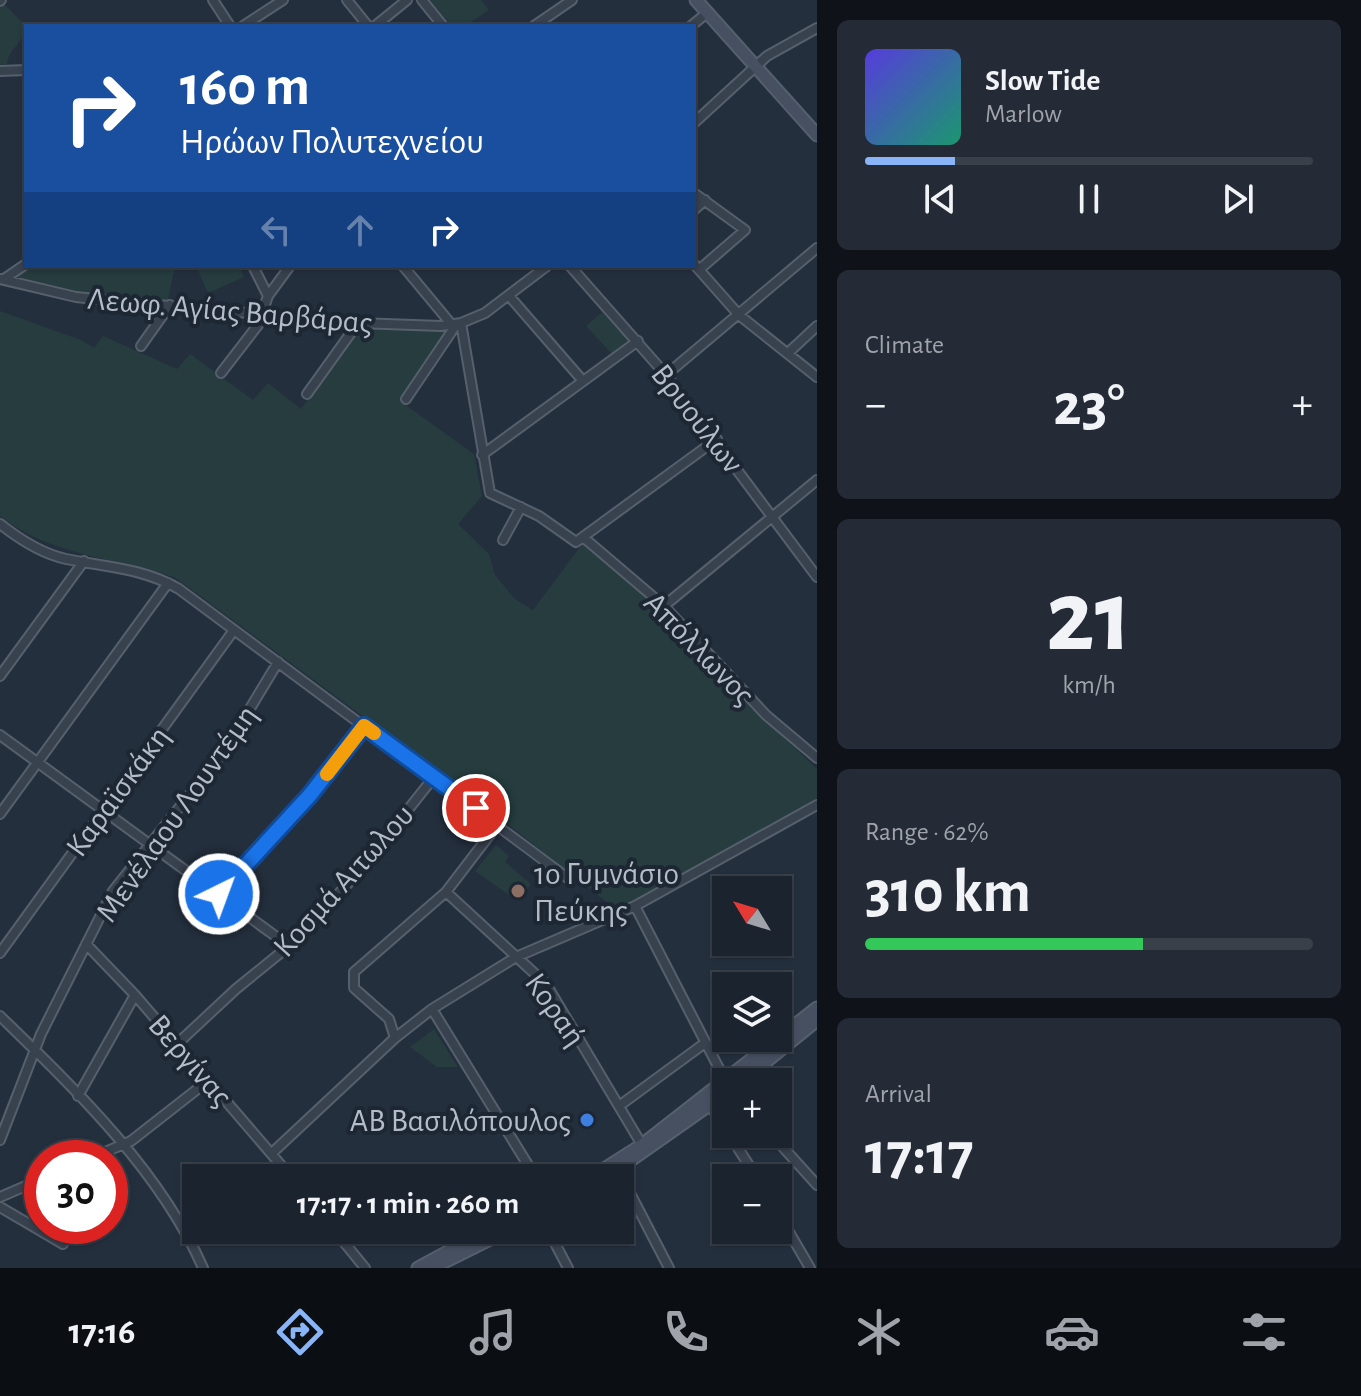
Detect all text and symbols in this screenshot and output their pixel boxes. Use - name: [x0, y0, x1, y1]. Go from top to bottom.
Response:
- icon: right: [48, 56, 152, 160]
- text: 160 m: [180, 59, 310, 115]
- text: Slow Tide: [985, 66, 1100, 96]
- text: Marlow: [985, 101, 1062, 127]
- text: Ηρώων Πολυτεχνείου: [180, 124, 484, 160]
- icon: previous: [918, 177, 962, 221]
- icon: pause: [1067, 177, 1111, 221]
- icon: next: [1216, 177, 1260, 221]
- icon: left: [254, 208, 298, 252]
- icon: ahead: [338, 208, 382, 252]
- icon: right: [422, 208, 466, 252]
- street label: Λεωφ. Αγίας Βαρβάρας: [86, 283, 374, 339]
- text: Climate: [865, 332, 944, 358]
- street label: Βρυούλων: [645, 358, 749, 479]
- text: 23°: [1053, 376, 1125, 436]
- text: −: [865, 383, 886, 427]
- text: +: [1292, 383, 1313, 427]
- text: 21: [1046, 566, 1132, 670]
- street label: Απόλλωνος: [638, 586, 761, 711]
- text: km/h: [1062, 672, 1116, 698]
- street label: Μενέλαου Λουντέμη: [90, 700, 263, 928]
- street label: Καραϊσκάκη: [60, 721, 176, 863]
- pin: [442, 774, 510, 842]
- icon: arrive: [454, 786, 498, 830]
- street label: Κοσμά Αιτωλου: [267, 798, 420, 963]
- text: Range · 62%: [865, 819, 989, 845]
- position arrow: [177, 852, 261, 936]
- place label: 1o Γυμνάσιο Πεύκης: [534, 858, 679, 927]
- text: 310 km: [865, 863, 1031, 923]
- north arrow: [712, 876, 792, 956]
- map controls: [712, 876, 792, 1244]
- marker: 1o Γυμνάσιο Πεύκης: [509, 882, 527, 900]
- street label: Κοραή: [519, 967, 592, 1052]
- button: layers: [712, 972, 792, 1052]
- street label: Βεργίνας: [142, 1009, 238, 1113]
- button: +: [712, 1068, 792, 1148]
- text: Arrival: [865, 1081, 932, 1107]
- place label: ΑΒ Βασιλόπουλος: [350, 1105, 571, 1137]
- marker: ΑΒ Βασιλόπουλος: [578, 1111, 596, 1129]
- text: 17:17: [865, 1125, 974, 1185]
- speed limit sign: 30: [24, 1140, 128, 1244]
- button: −: [712, 1164, 792, 1244]
- text: 17:17 · 1 min · 260 m: [297, 1189, 519, 1219]
- icon: directions: [272, 1304, 328, 1360]
- icon: music: [465, 1304, 521, 1360]
- icon: phone: [658, 1304, 714, 1360]
- icon: climate: [851, 1304, 907, 1360]
- icon: car: [1044, 1304, 1100, 1360]
- icon: filters: [1236, 1304, 1292, 1360]
- text: 17:16: [68, 1314, 136, 1350]

